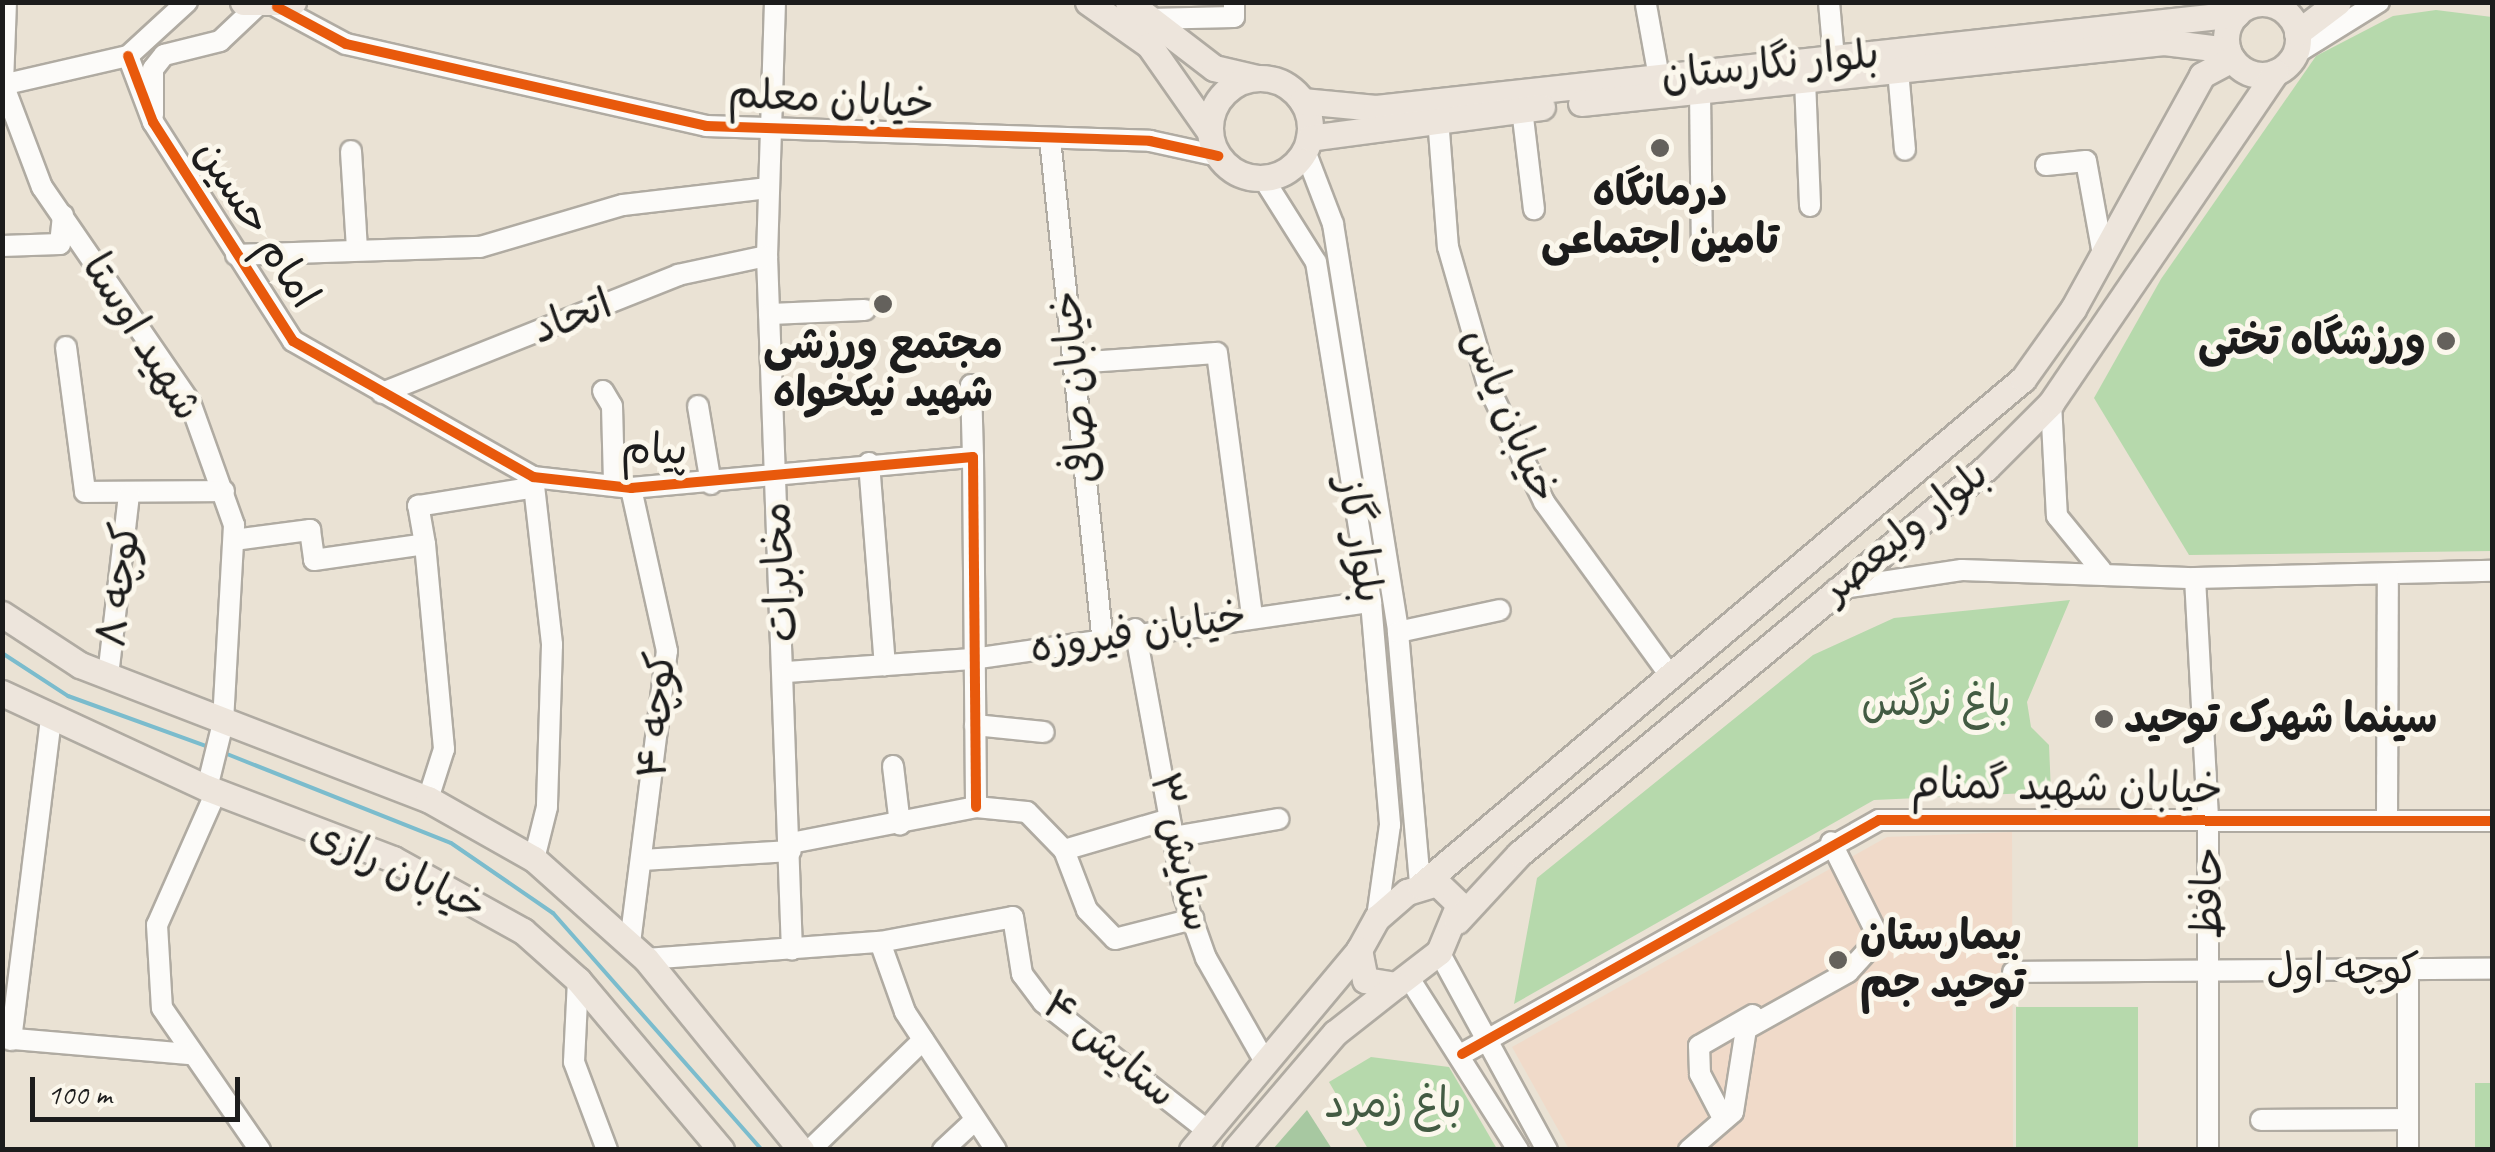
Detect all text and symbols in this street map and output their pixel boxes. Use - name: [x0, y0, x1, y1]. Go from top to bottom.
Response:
- street label: بلوار نگارستان: [1659, 29, 1881, 101]
- street label: خیابان معلم: [727, 68, 935, 130]
- street label: امام حسین: [184, 130, 330, 318]
- marker: درمانگاه تامین اجتماعی: [1647, 135, 1673, 161]
- place label: درمانگاه تامین اجتماعی: [1541, 167, 1779, 266]
- street label: شهید اوستا: [71, 244, 213, 430]
- street label: اتحاد: [525, 279, 619, 355]
- street label: خیابان صافی: [1041, 288, 1111, 486]
- marker: مجتمع ورزشی شهید نیکخواه: [872, 293, 894, 315]
- place label: ورزشگاه تختی: [2198, 316, 2426, 366]
- place label: مجتمع ورزشی شهید نیکخواه: [763, 320, 1003, 418]
- street label: خیابان یاس: [1451, 320, 1569, 510]
- marker: ورزشگاه تختی: [2435, 330, 2457, 352]
- street label: پیام: [620, 424, 688, 476]
- street label: بلوار ولیعصر: [1812, 449, 1998, 613]
- street label: بلوار گاز: [1325, 474, 1395, 606]
- street label: مخابرات: [751, 501, 809, 643]
- street label: کوچه ۸: [86, 520, 152, 650]
- street label: خیابان فیروزه: [1026, 590, 1250, 674]
- street label: کوچه ۴: [627, 650, 687, 780]
- park label: باغ نرگس: [1861, 677, 2011, 727]
- place label: سینما شهرک توحید: [2124, 694, 2437, 744]
- marker: سینما شهرک توحید: [2093, 708, 2115, 730]
- street label: خیابان شهید گمنام: [1911, 759, 2223, 815]
- street label: ستایش ۳: [1138, 768, 1224, 936]
- street label: خیابان رازی: [302, 807, 494, 933]
- street label: حافظ: [2183, 847, 2233, 939]
- place label: بیمارستان توحید جم: [1860, 911, 2025, 1009]
- street label: کوچه اول: [2266, 945, 2420, 995]
- marker: بیمارستان توحید جم: [1825, 947, 1851, 973]
- street label: ستایش ۴: [1031, 979, 1187, 1119]
- scale bar: [35, 1057, 245, 1119]
- text: 100 m: [47, 1075, 112, 1113]
- park label: باغ زمرد: [1324, 1079, 1462, 1129]

